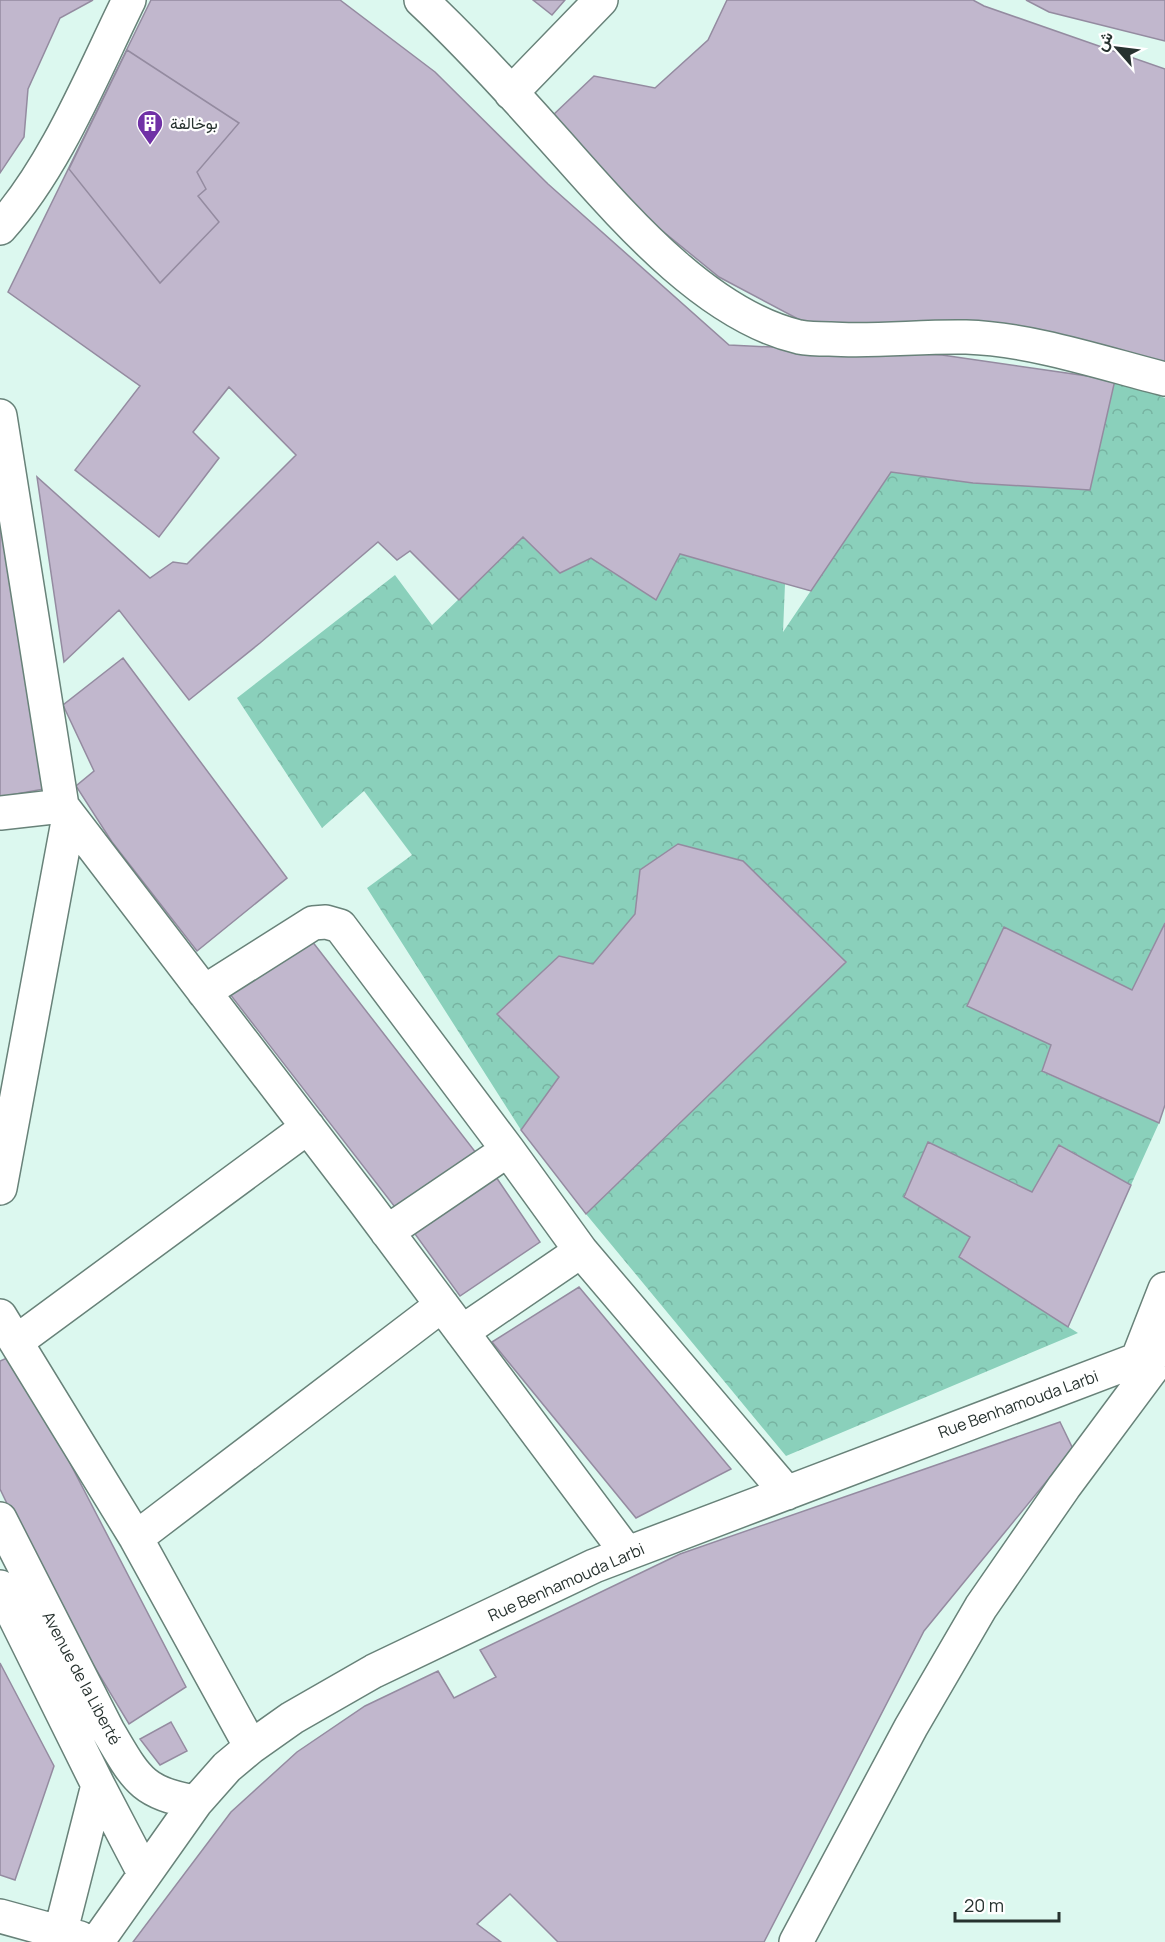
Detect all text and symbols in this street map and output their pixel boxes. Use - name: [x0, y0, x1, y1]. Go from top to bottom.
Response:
- north arrow: [1087, 18, 1147, 78]
- text: ش: [1090, 27, 1118, 55]
- building icon: بوخالفة: [135, 108, 165, 146]
- place label: بوخالفة: [170, 112, 218, 134]
- street label: Rue Benhamouda Larbi: [935, 1365, 1101, 1443]
- street label: Rue Benhamouda Larbi: [484, 1538, 648, 1626]
- street label: Avenue de la Liberté: [38, 1607, 126, 1749]
- scale bar: [955, 1885, 1058, 1923]
- text: 20 m: [964, 1893, 1004, 1917]

